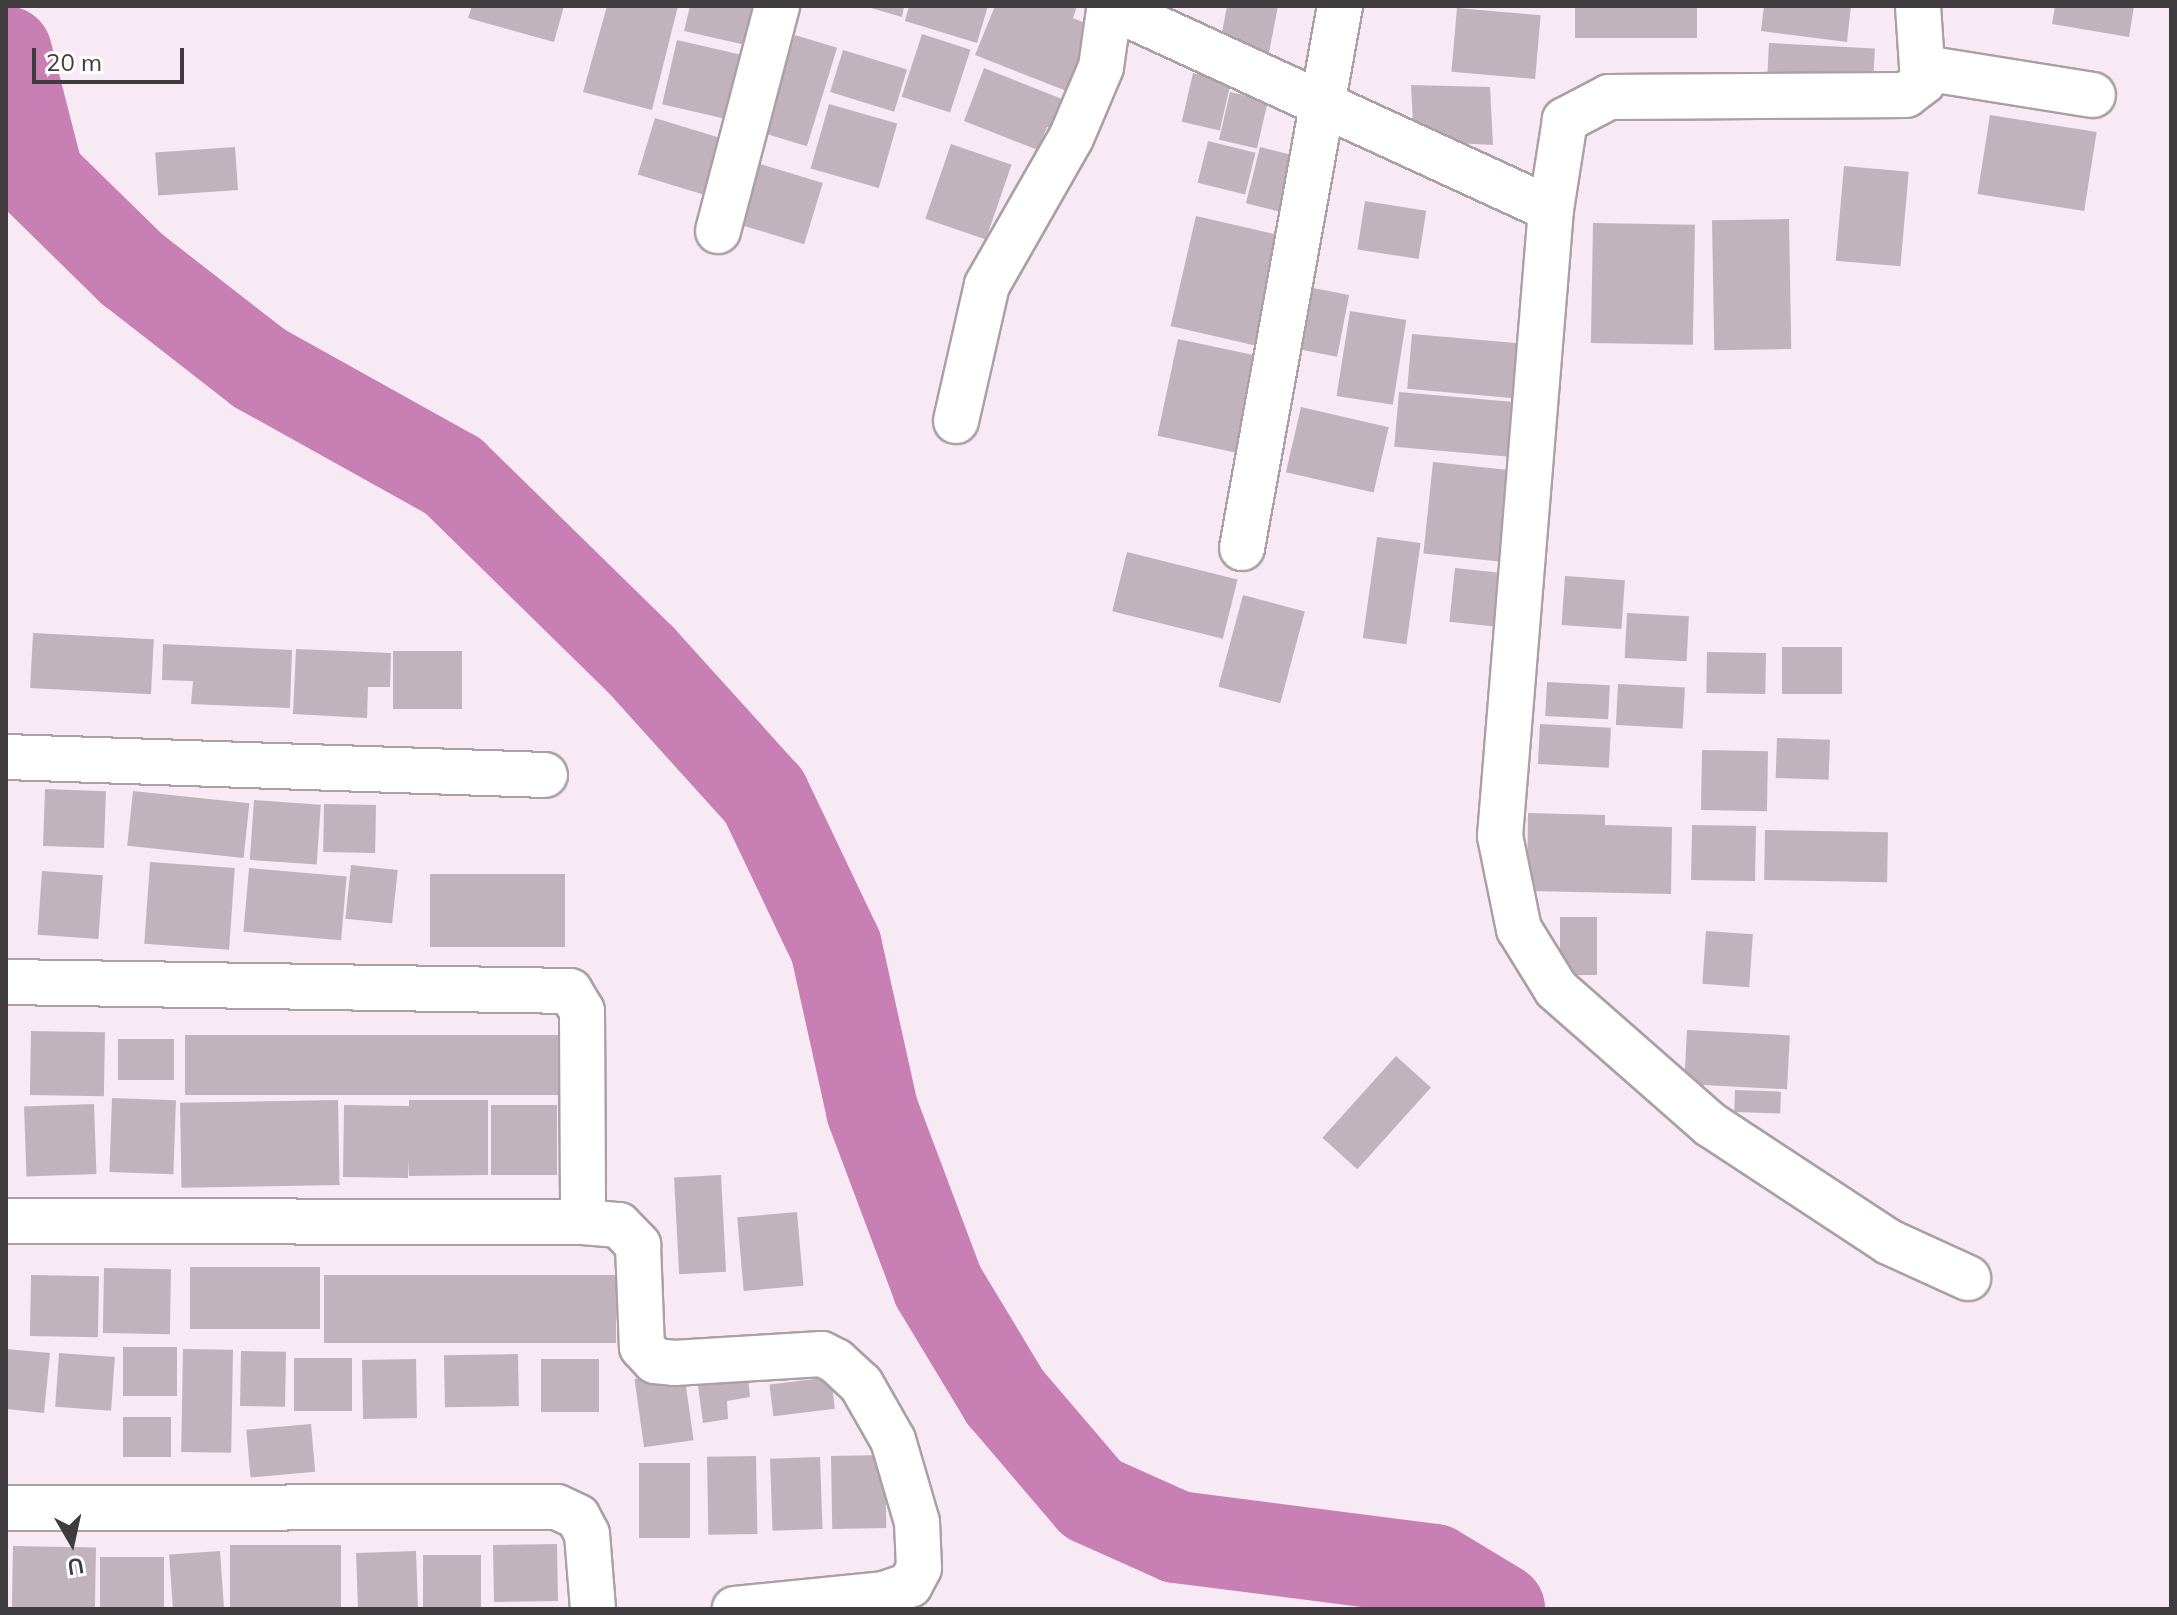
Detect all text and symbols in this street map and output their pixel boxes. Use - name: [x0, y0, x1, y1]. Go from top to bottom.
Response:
- scale bar: [36, 32, 188, 82]
- text: 20 m: [46, 47, 102, 77]
- north arrow: [32, 1503, 112, 1583]
- text: U: [66, 1552, 86, 1582]

